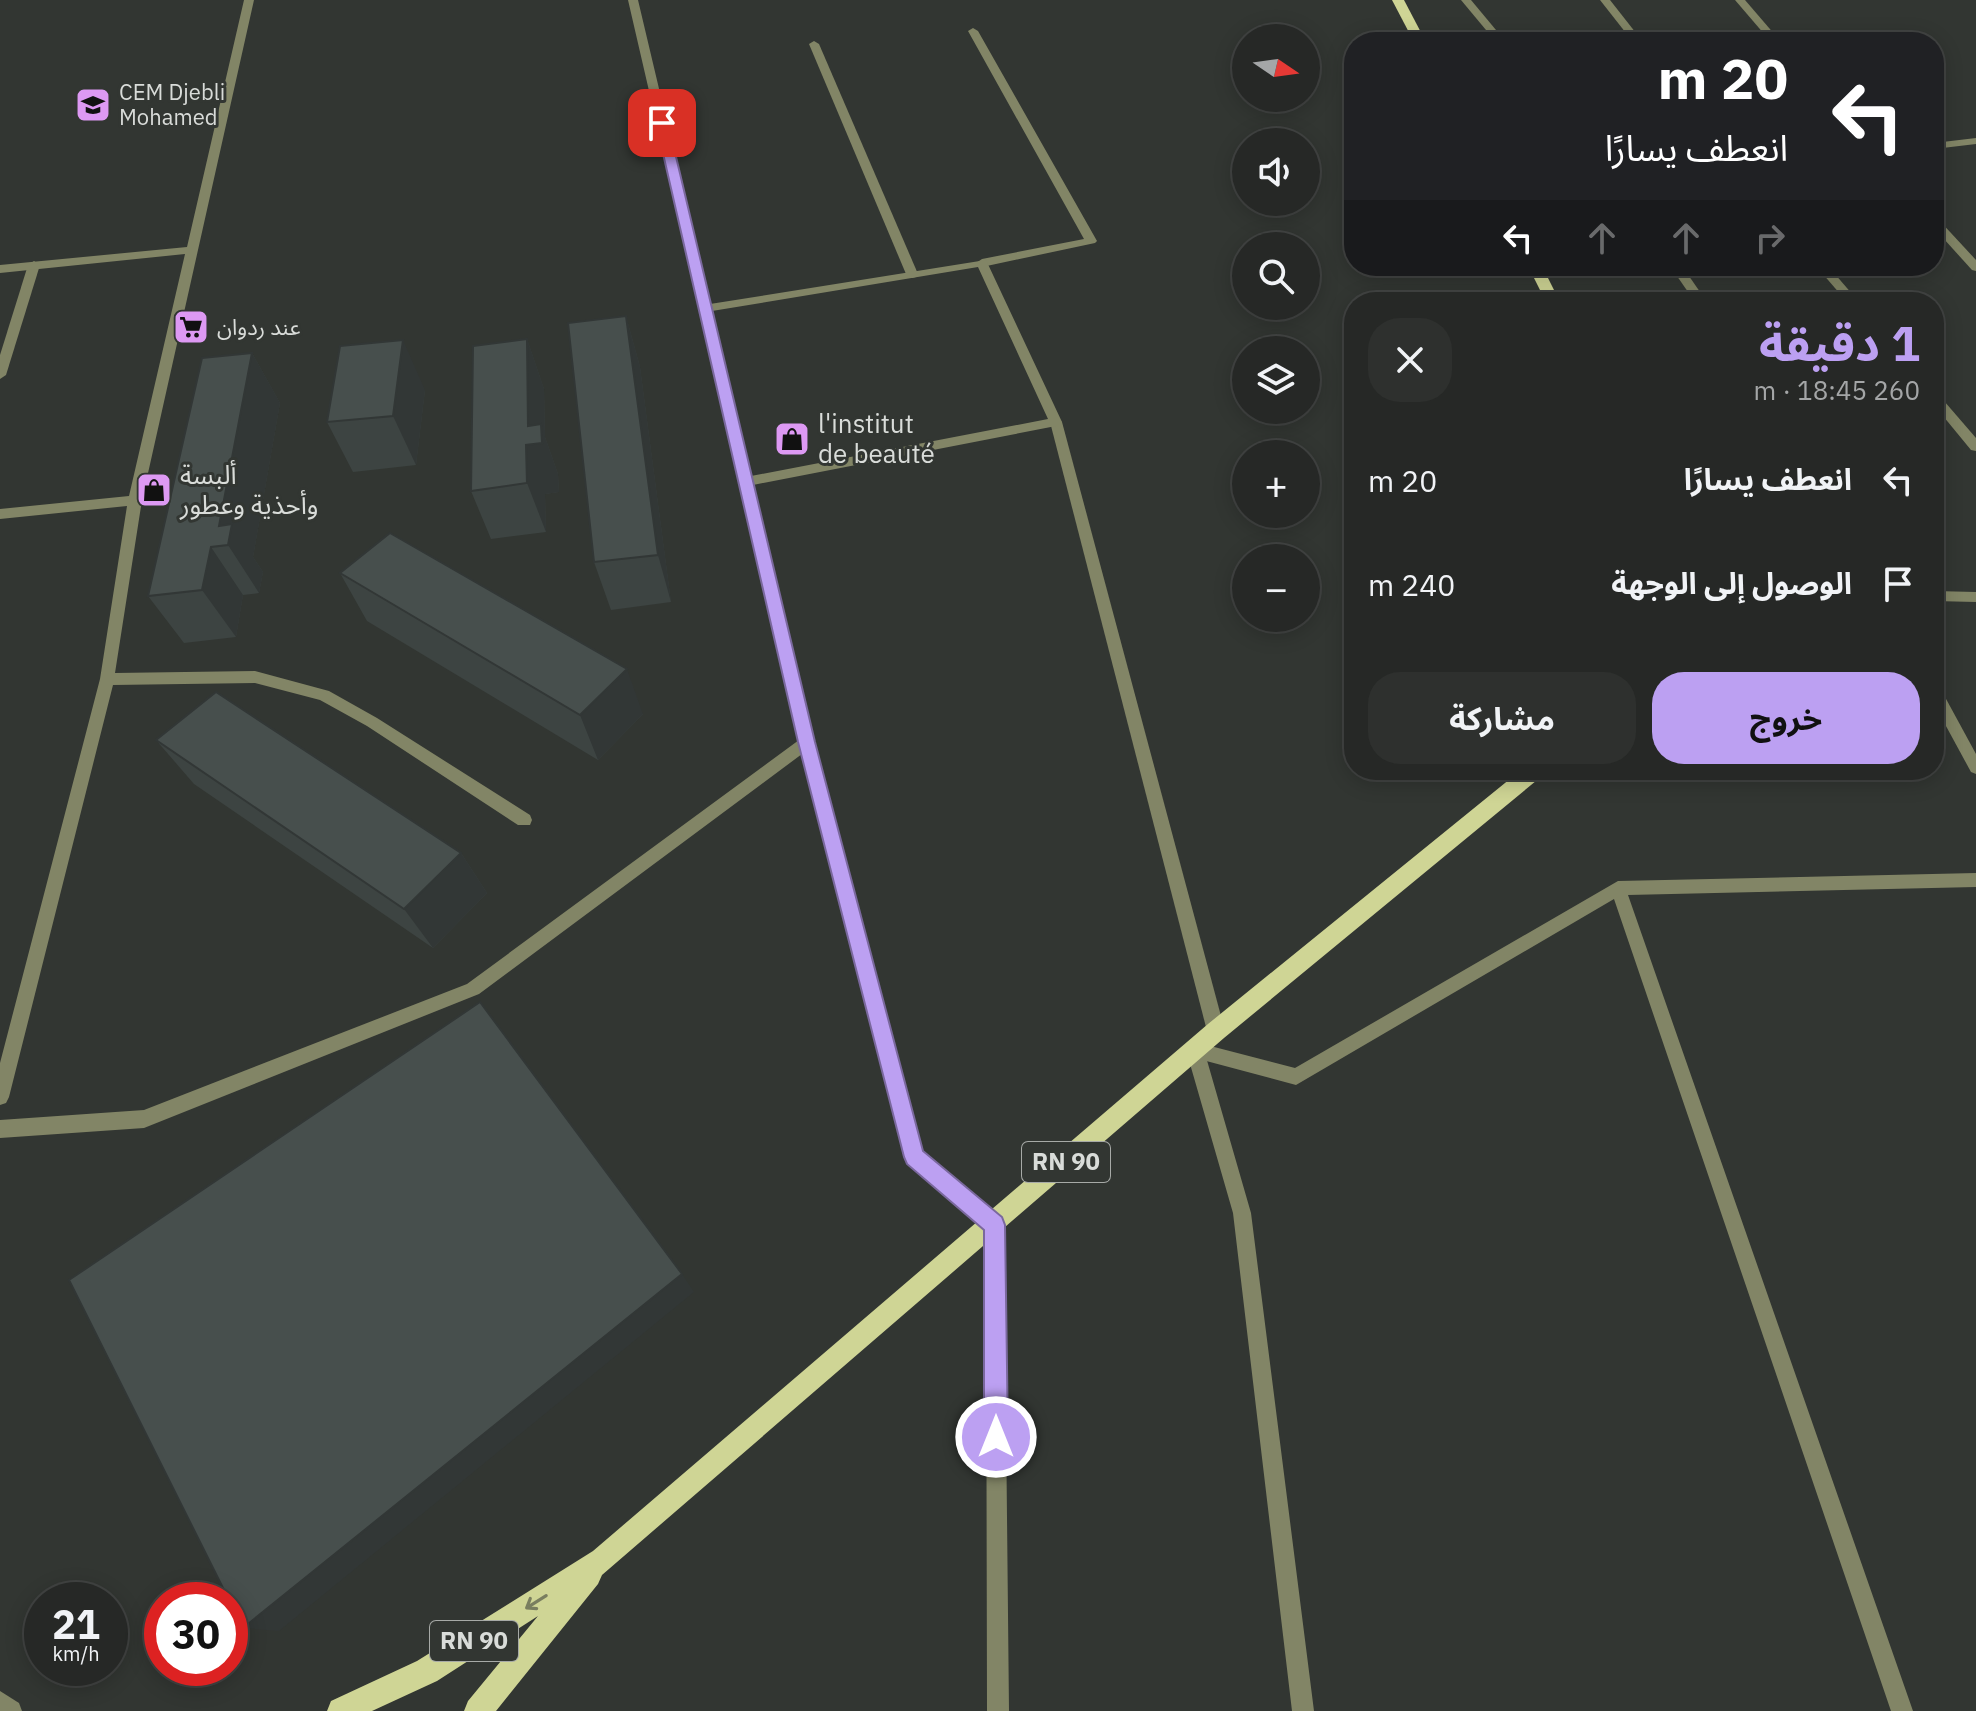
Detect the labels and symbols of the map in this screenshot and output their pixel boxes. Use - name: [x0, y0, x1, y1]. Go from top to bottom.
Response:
- north arrow: [1232, 24, 1320, 112]
- place label: CEM Djebli Mohamed: [119, 77, 225, 131]
- school or university icon: CEM Djebli Mohamed: [74, 86, 112, 124]
- pin: [628, 89, 696, 157]
- supermarket icon: عند ردوان: [172, 308, 210, 346]
- place label: عند ردوان: [217, 312, 301, 341]
- place label: l'institut de beauté: [818, 406, 935, 470]
- shop icon: l'institut de beauté: [773, 420, 811, 458]
- place label: ألبسة وأحذية وعطور: [179, 457, 318, 521]
- shop icon: ألبسة وأحذية وعطور: [135, 471, 173, 509]
- road number: RN 90: [1022, 1142, 1110, 1182]
- position arrow: [954, 1395, 1038, 1479]
- speed limit sign: 30: [144, 1582, 248, 1686]
- one-way arrow: [525, 1594, 548, 1610]
- road number: RN 90: [430, 1621, 518, 1661]

